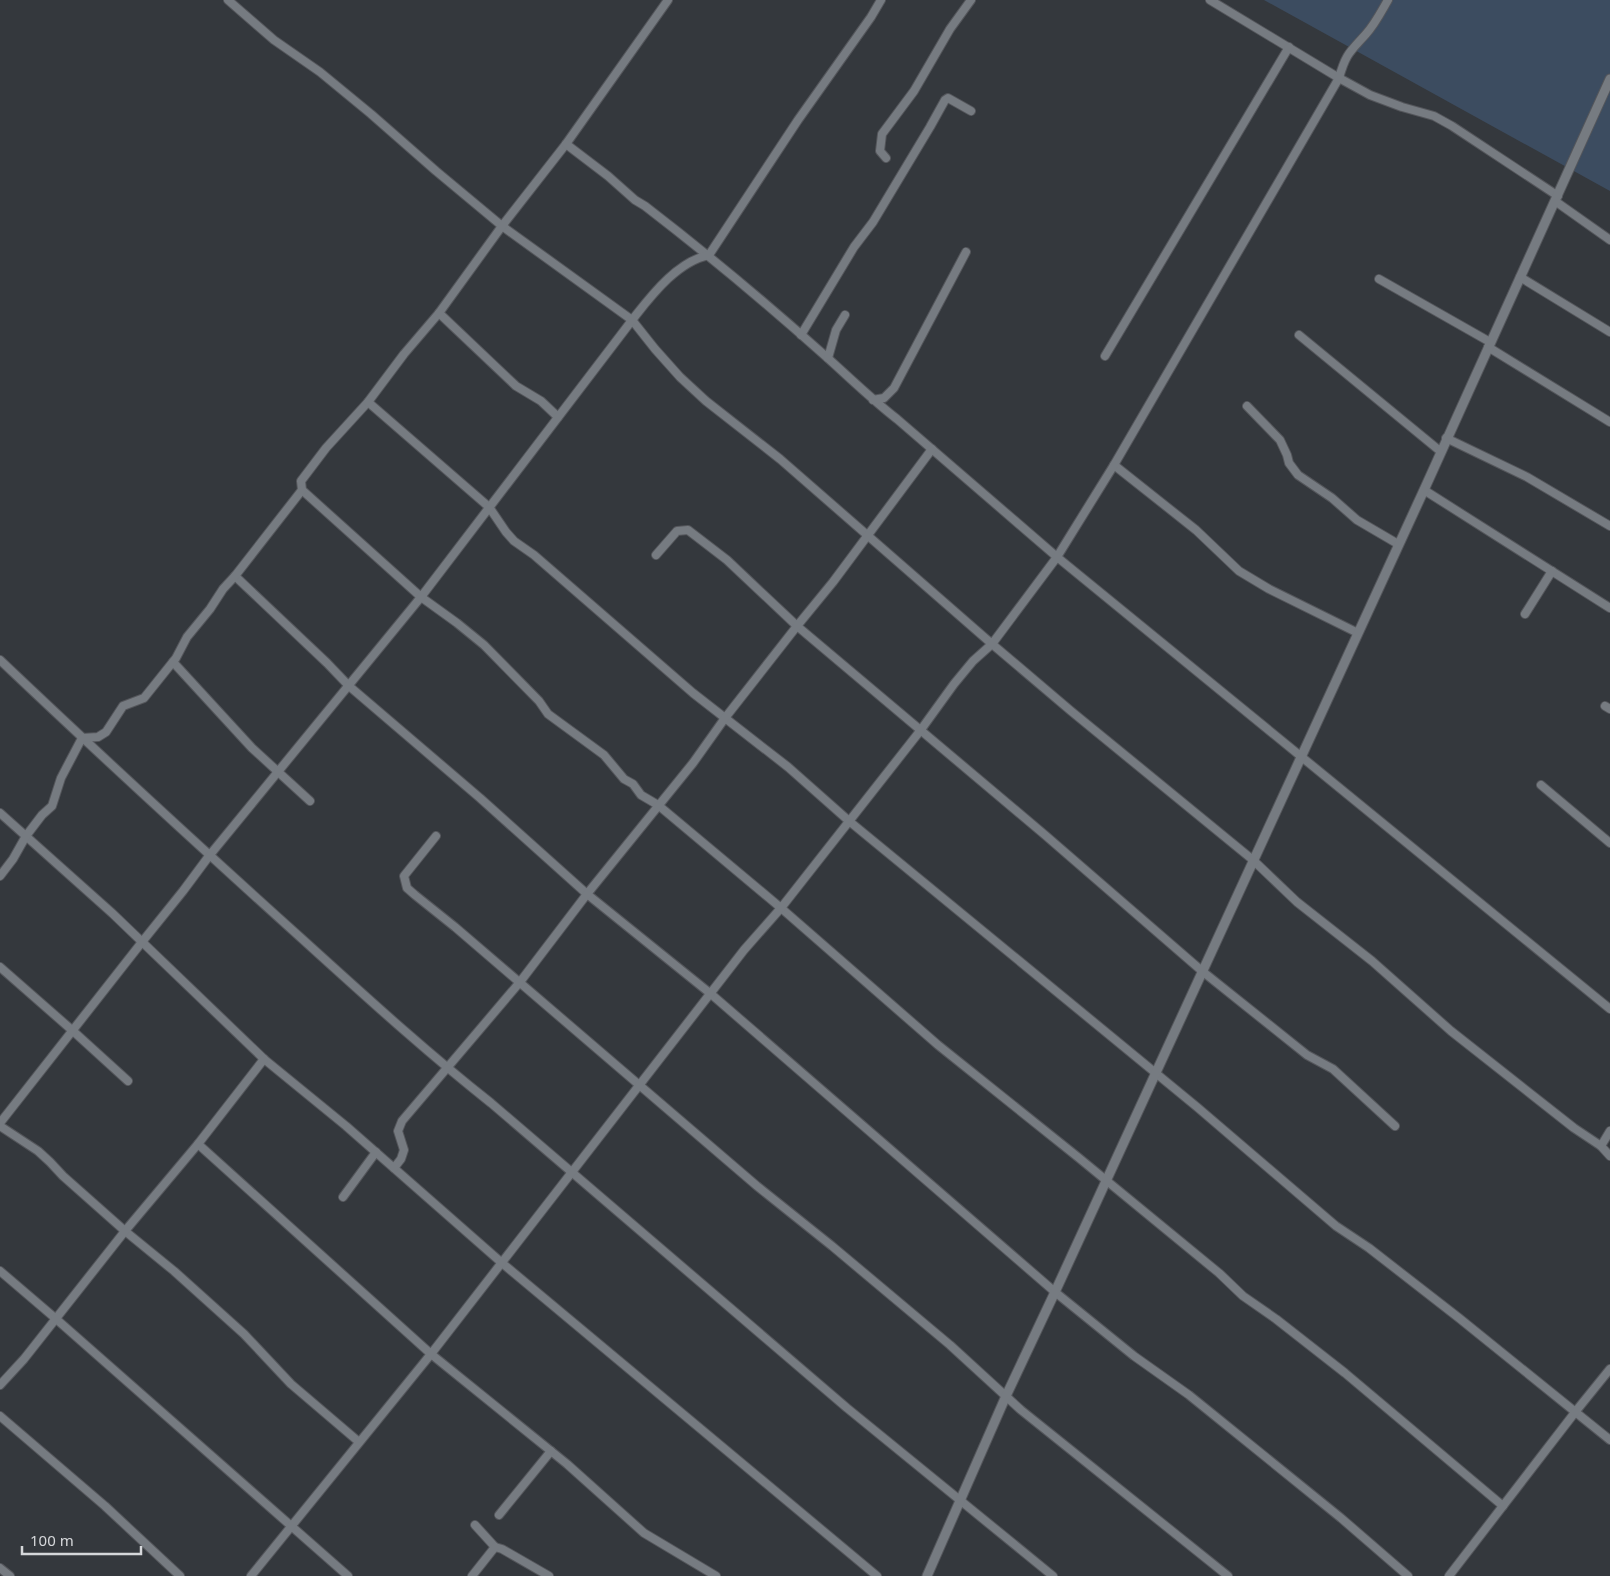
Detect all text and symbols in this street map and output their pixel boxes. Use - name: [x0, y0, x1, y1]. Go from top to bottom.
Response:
- scale bar: [22, 1524, 141, 1556]
- text: 100 m: [30, 1530, 74, 1550]

